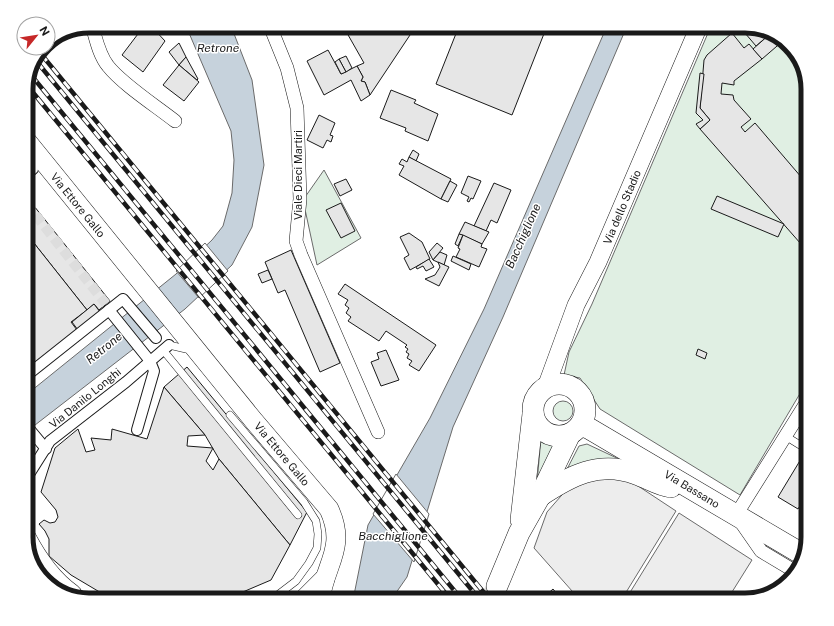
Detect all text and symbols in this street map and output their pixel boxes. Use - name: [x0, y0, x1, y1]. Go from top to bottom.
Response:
- north arrow: [16, 16, 56, 56]
- text: N: [37, 24, 52, 38]
- water label: Retrone: [197, 41, 240, 55]
- street label: Viale Dieci Martiri: [292, 130, 304, 220]
- street label: Via dello Stadio: [601, 168, 643, 246]
- street label: Via Ettore Gallo: [48, 170, 108, 240]
- water label: Bacchiglione: [502, 201, 544, 271]
- water label: Retrone: [83, 329, 125, 367]
- street label: Via Danilo Longhi: [47, 366, 123, 430]
- street label: Via Ettore Gallo: [252, 420, 312, 488]
- street label: Via Bassano: [662, 468, 722, 510]
- water label: Bacchiglione: [358, 529, 428, 543]

